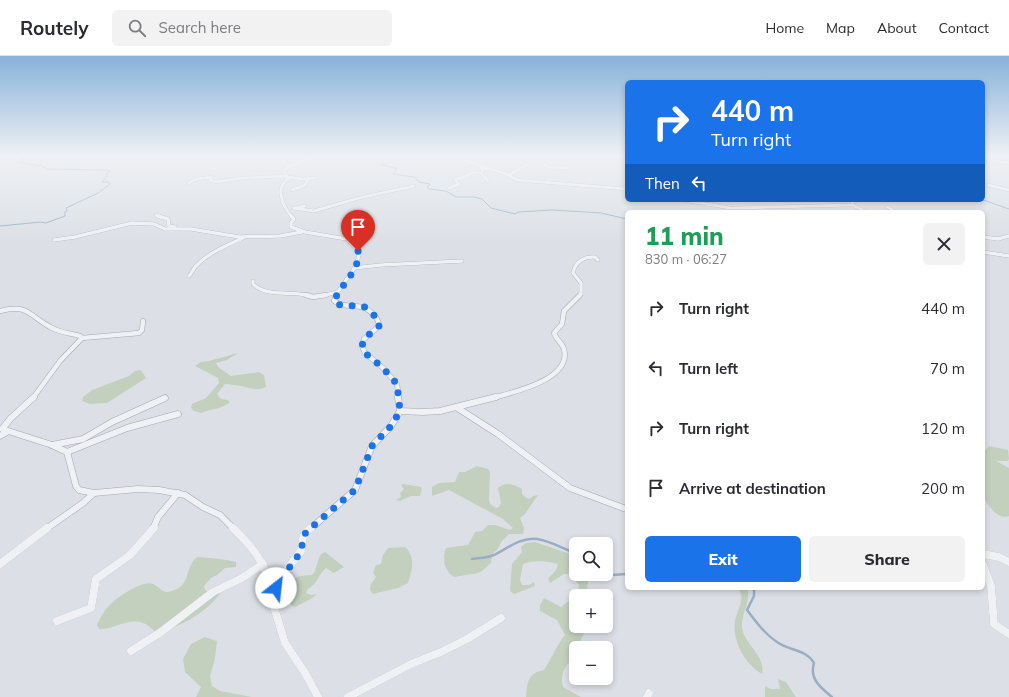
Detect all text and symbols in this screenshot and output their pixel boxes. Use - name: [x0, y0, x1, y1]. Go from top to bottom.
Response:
- search box: [112, 10, 392, 46]
- text: Routely: [20, 16, 88, 40]
- icon: search: [126, 17, 148, 39]
- text: Search here: [158, 18, 241, 37]
- text: Home: [765, 19, 804, 37]
- text: Map: [826, 19, 855, 37]
- text: About: [877, 19, 917, 37]
- text: Contact: [939, 19, 989, 37]
- text: 440 m: [711, 93, 794, 128]
- icon: right: [645, 96, 697, 148]
- text: Turn right: [711, 128, 791, 151]
- icon: left: [688, 172, 710, 194]
- text: Then: [645, 174, 680, 193]
- pin: [341, 210, 375, 251]
- icon: arrive: [347, 216, 369, 238]
- text: 11 min: [645, 221, 724, 251]
- button: close: [923, 223, 965, 265]
- text: 830 m · 06:27: [645, 251, 727, 267]
- icon: right: [645, 297, 667, 319]
- text: Turn right: [679, 299, 749, 318]
- text: 440 m: [921, 299, 965, 318]
- icon: left: [645, 357, 667, 379]
- text: Turn left: [679, 359, 738, 378]
- text: 70 m: [930, 359, 965, 378]
- icon: right: [645, 417, 667, 439]
- text: Turn right: [679, 419, 749, 438]
- text: 120 m: [921, 419, 965, 438]
- icon: arrive: [645, 477, 667, 499]
- text: Arrive at destination: [679, 479, 826, 498]
- text: 200 m: [921, 479, 965, 498]
- button: Exit: [645, 536, 801, 582]
- button: Share: [809, 536, 965, 582]
- map controls: [569, 537, 613, 685]
- button: search: [569, 537, 613, 581]
- position arrow: [255, 567, 297, 609]
- button: +: [569, 589, 613, 633]
- button: −: [569, 641, 613, 685]

